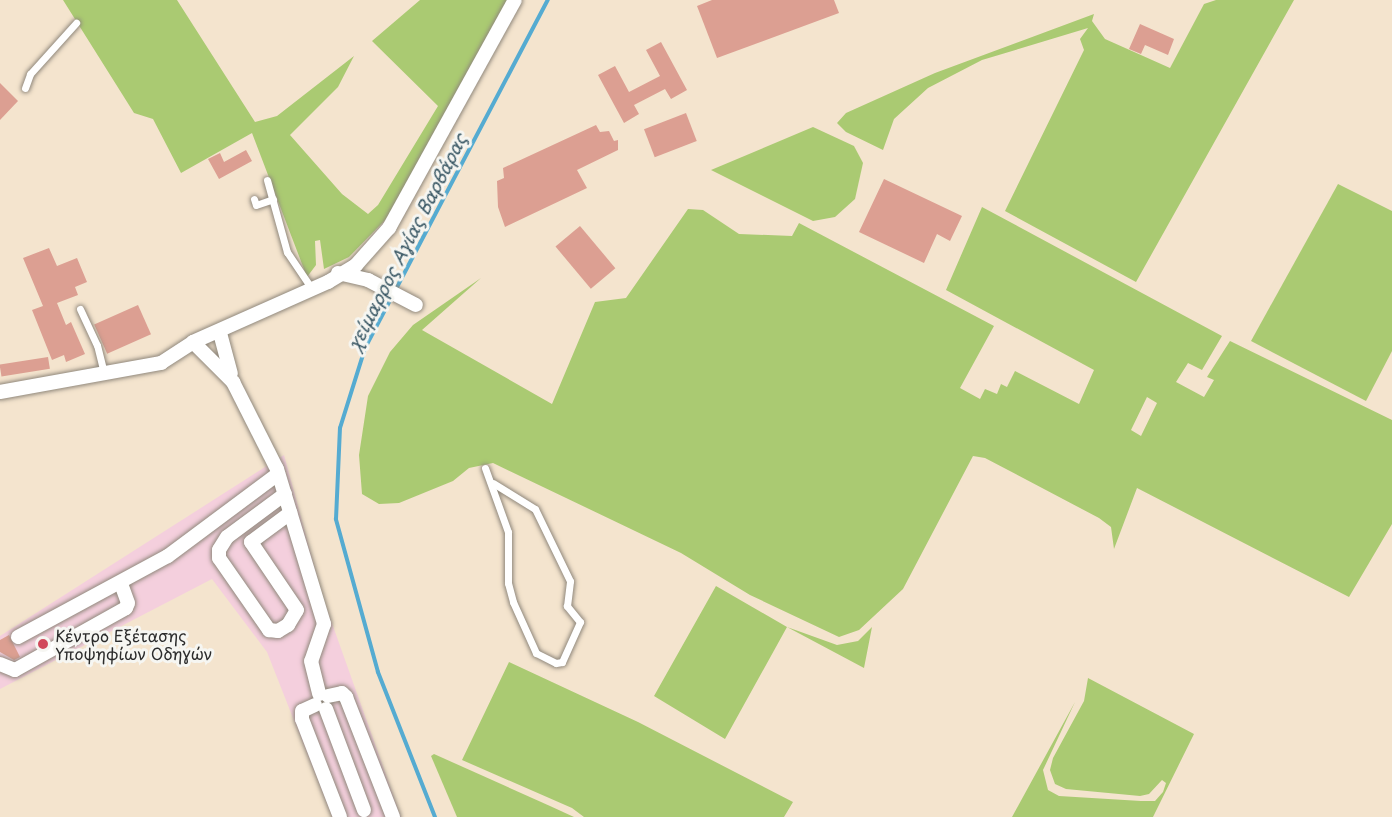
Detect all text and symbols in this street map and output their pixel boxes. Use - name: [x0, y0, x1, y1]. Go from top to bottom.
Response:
- water label: χείμαρρος Αγίας Βαρβάρας: [343, 129, 471, 355]
- place label: Κέντρο Εξέτασης Υποψηφίων Οδηγών: [55, 625, 213, 663]
- marker: Κέντρο Εξέτασης Υποψηφίων Οδηγών: [36, 637, 50, 651]

